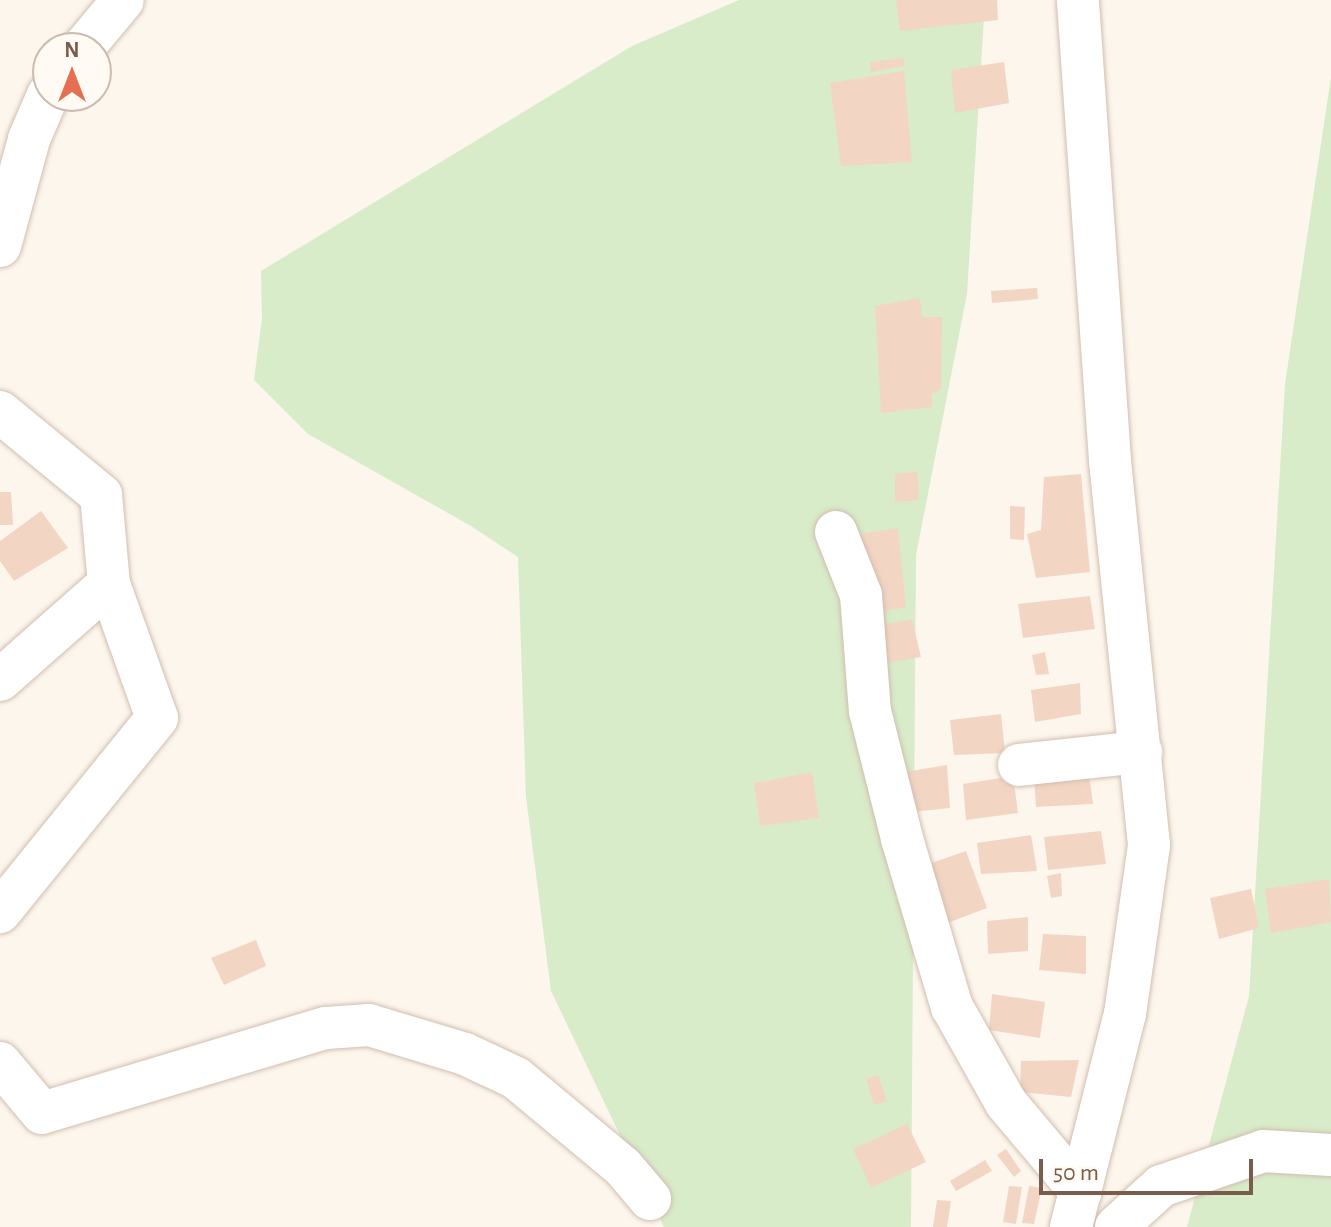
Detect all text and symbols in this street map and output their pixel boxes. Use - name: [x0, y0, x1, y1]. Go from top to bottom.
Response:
- north arrow: [32, 32, 112, 112]
- text: N: [64, 39, 80, 61]
- scale bar: [1043, 1143, 1257, 1193]
- text: 50 m: [1053, 1161, 1099, 1185]

